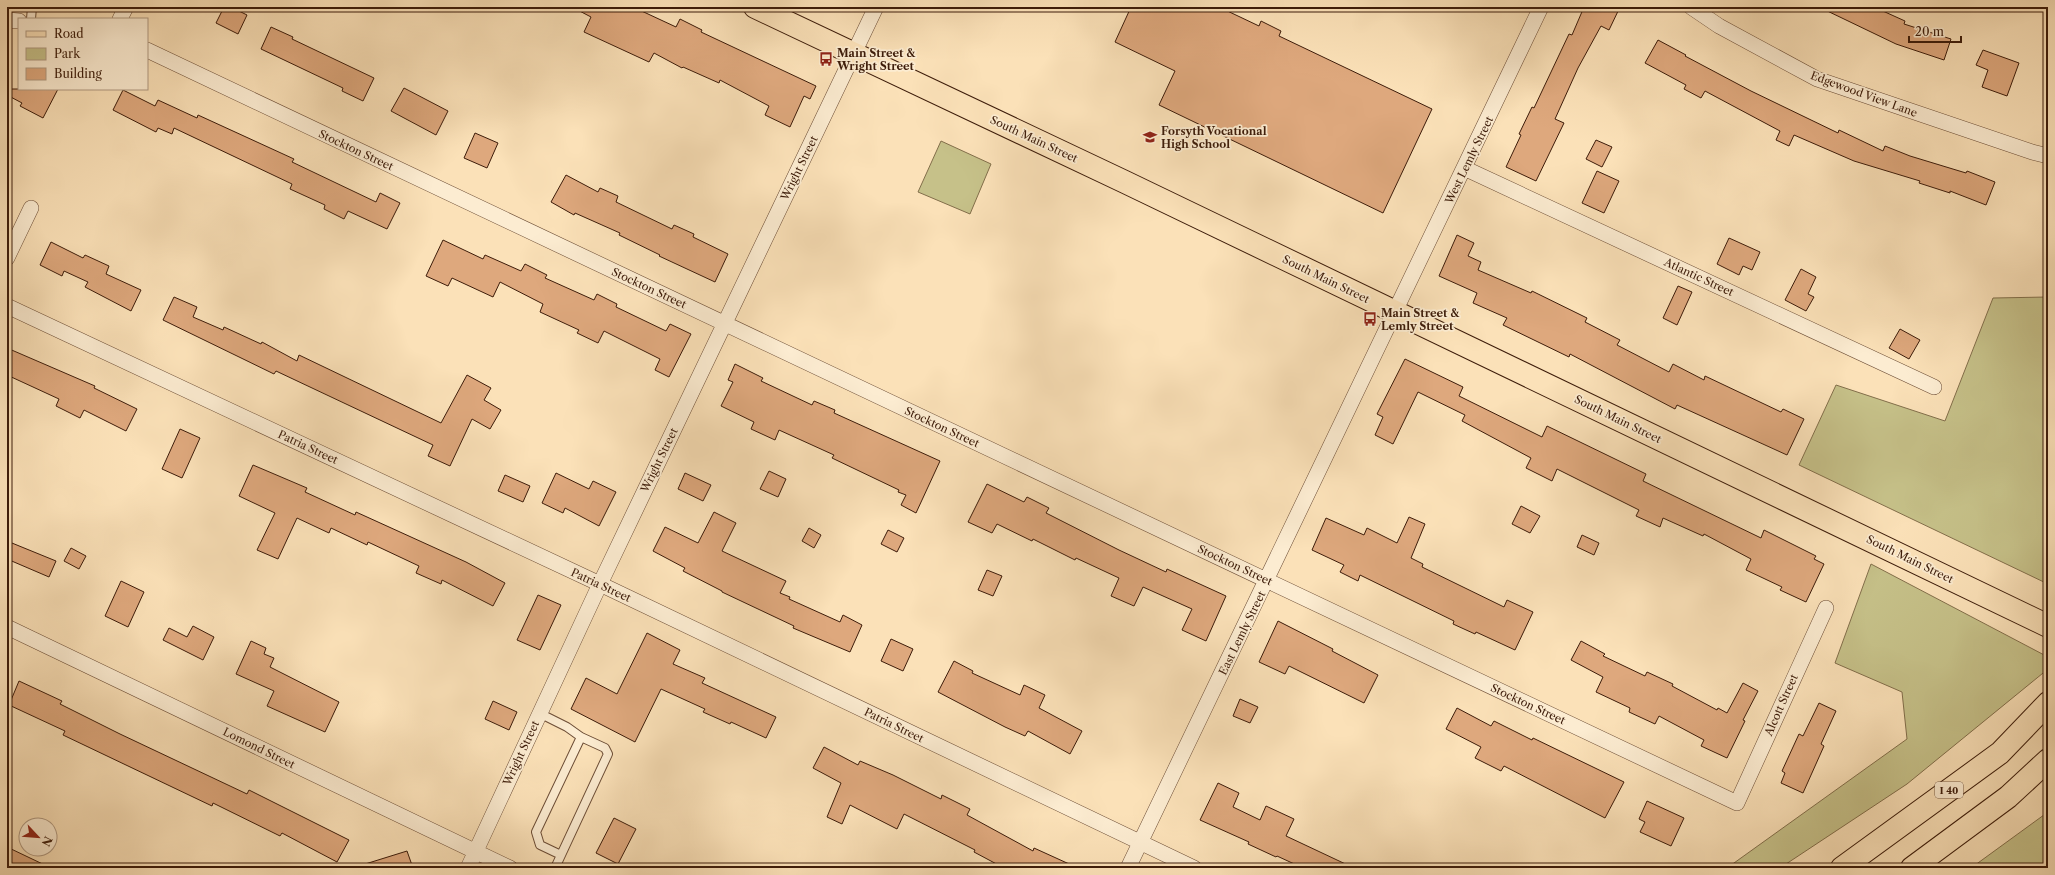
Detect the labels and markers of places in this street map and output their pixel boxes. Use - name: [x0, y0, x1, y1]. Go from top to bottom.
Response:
- place label: Main Street & Wright Street: [836, 46, 916, 73]
- bus stop icon: Main Street & Wright Street: [818, 51, 834, 67]
- place label: Forsyth Vocational High School: [1161, 124, 1267, 151]
- school or university icon: Forsyth Vocational High School: [1142, 129, 1158, 145]
- place label: Main Street & Lemly Street: [1381, 306, 1460, 333]
- bus stop icon: Main Street & Lemly Street: [1362, 311, 1378, 327]

